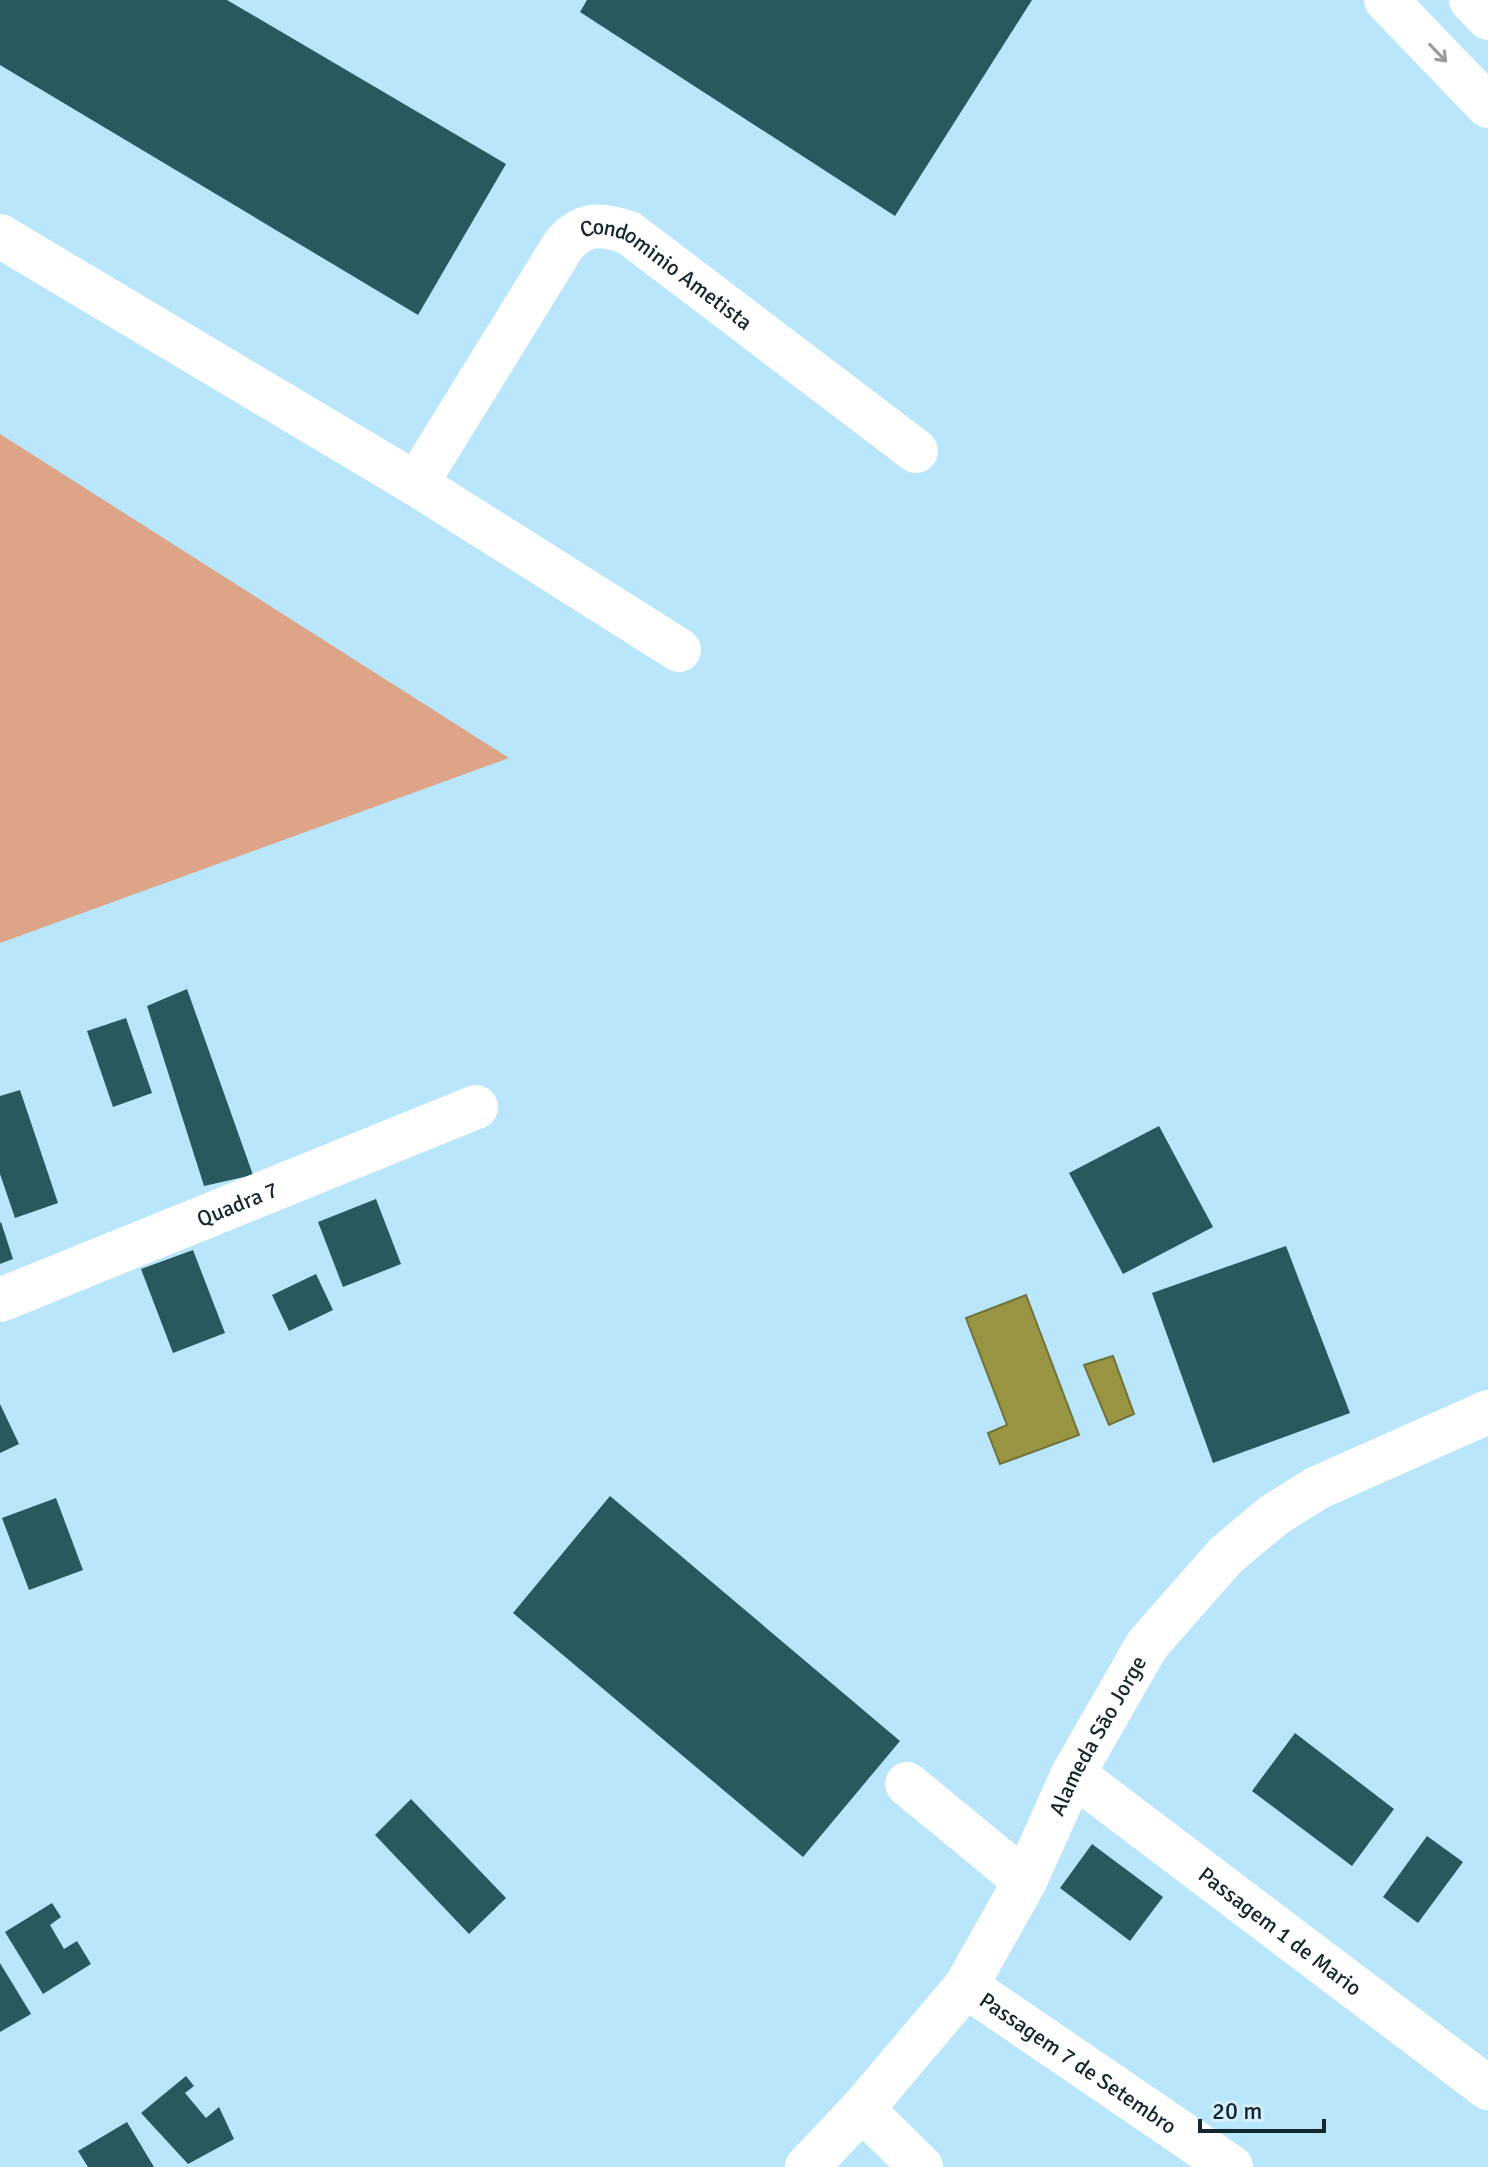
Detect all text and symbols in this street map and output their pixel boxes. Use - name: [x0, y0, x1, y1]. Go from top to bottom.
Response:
- one-way arrow: [1428, 42, 1446, 62]
- street label: Condominio Ametista: [576, 213, 758, 336]
- street label: Quadra 7: [193, 1176, 282, 1233]
- street label: Alameda São Jorge: [1043, 1651, 1152, 1820]
- street label: Passagem 1 de Mario: [1193, 1861, 1367, 2002]
- street label: Passagem 7 de Setembro: [974, 1986, 1182, 2140]
- scale bar: [1200, 2083, 1324, 2133]
- text: 20 m: [1212, 2096, 1262, 2126]

